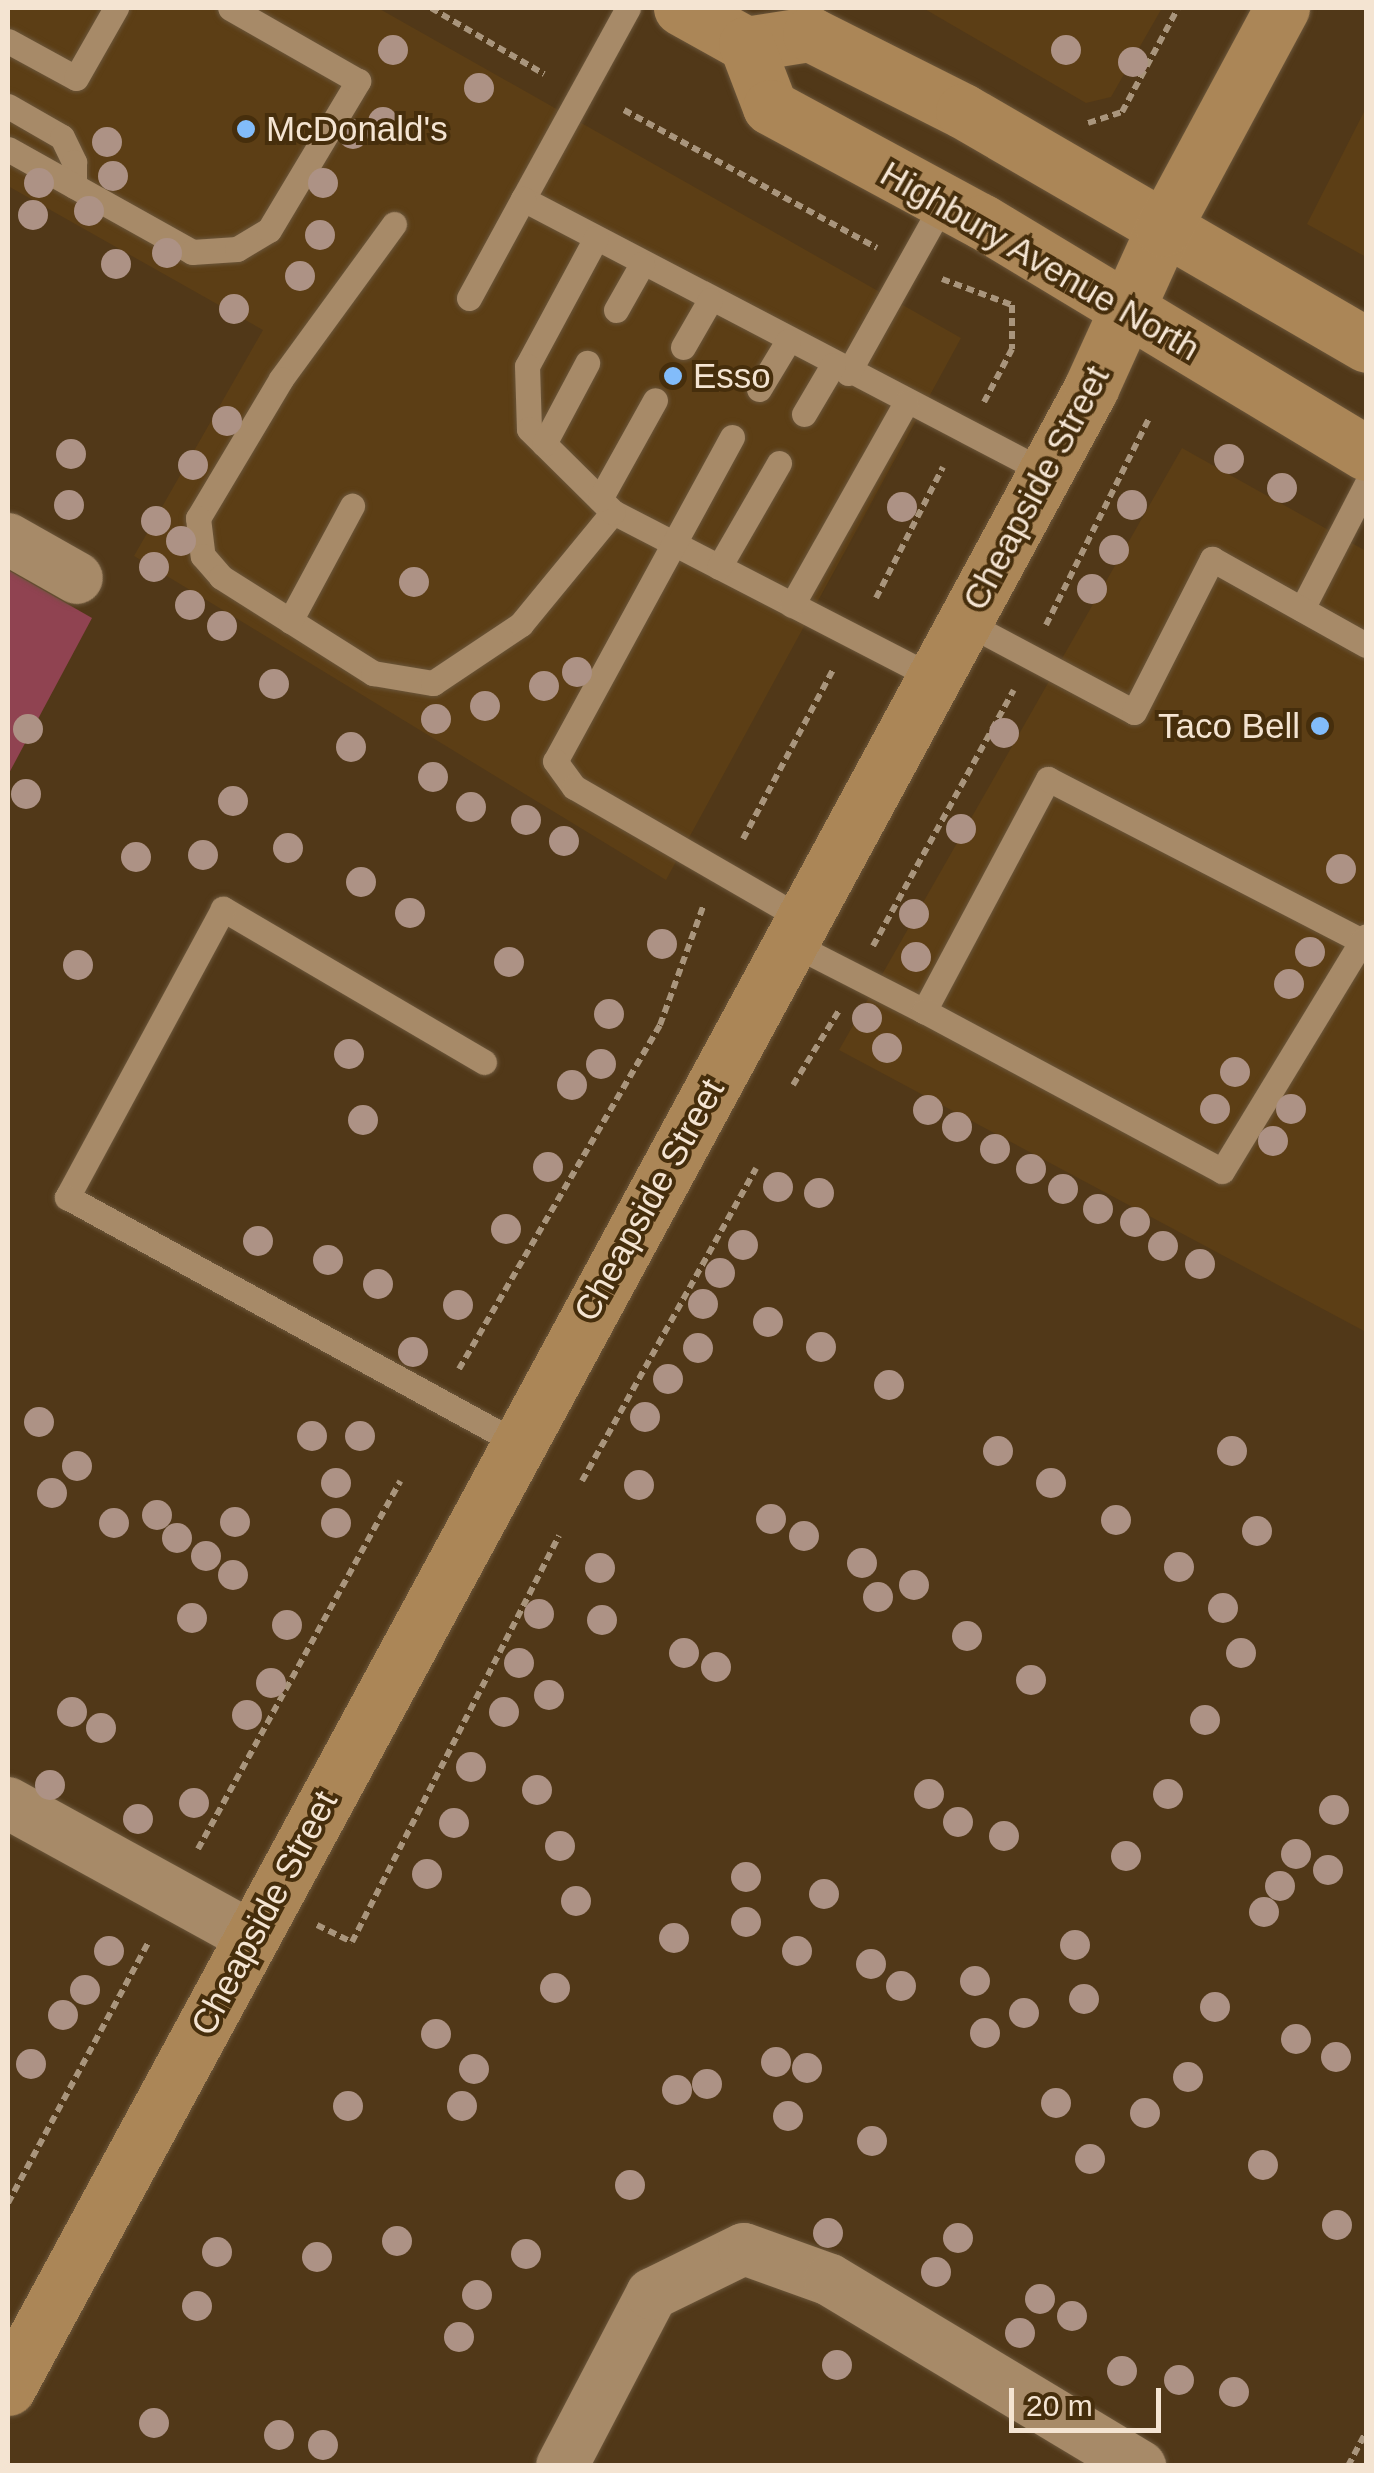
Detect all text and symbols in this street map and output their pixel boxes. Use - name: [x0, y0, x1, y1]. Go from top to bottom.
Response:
- place label: McDonald's: [266, 108, 448, 150]
- marker: McDonald's: [235, 118, 257, 140]
- street label: Highbury Avenue North: [872, 152, 1208, 370]
- place label: Esso: [693, 355, 771, 397]
- street label: Cheapside Street: [954, 359, 1118, 617]
- marker: Esso: [662, 365, 684, 387]
- place label: Taco Bell: [1158, 705, 1300, 747]
- marker: Taco Bell: [1309, 715, 1331, 737]
- street label: Cheapside Street: [565, 1072, 733, 1328]
- street label: Cheapside Street: [182, 1784, 346, 2042]
- scale bar: [1014, 2368, 1166, 2430]
- text: 20 m: [1026, 2389, 1093, 2422]

